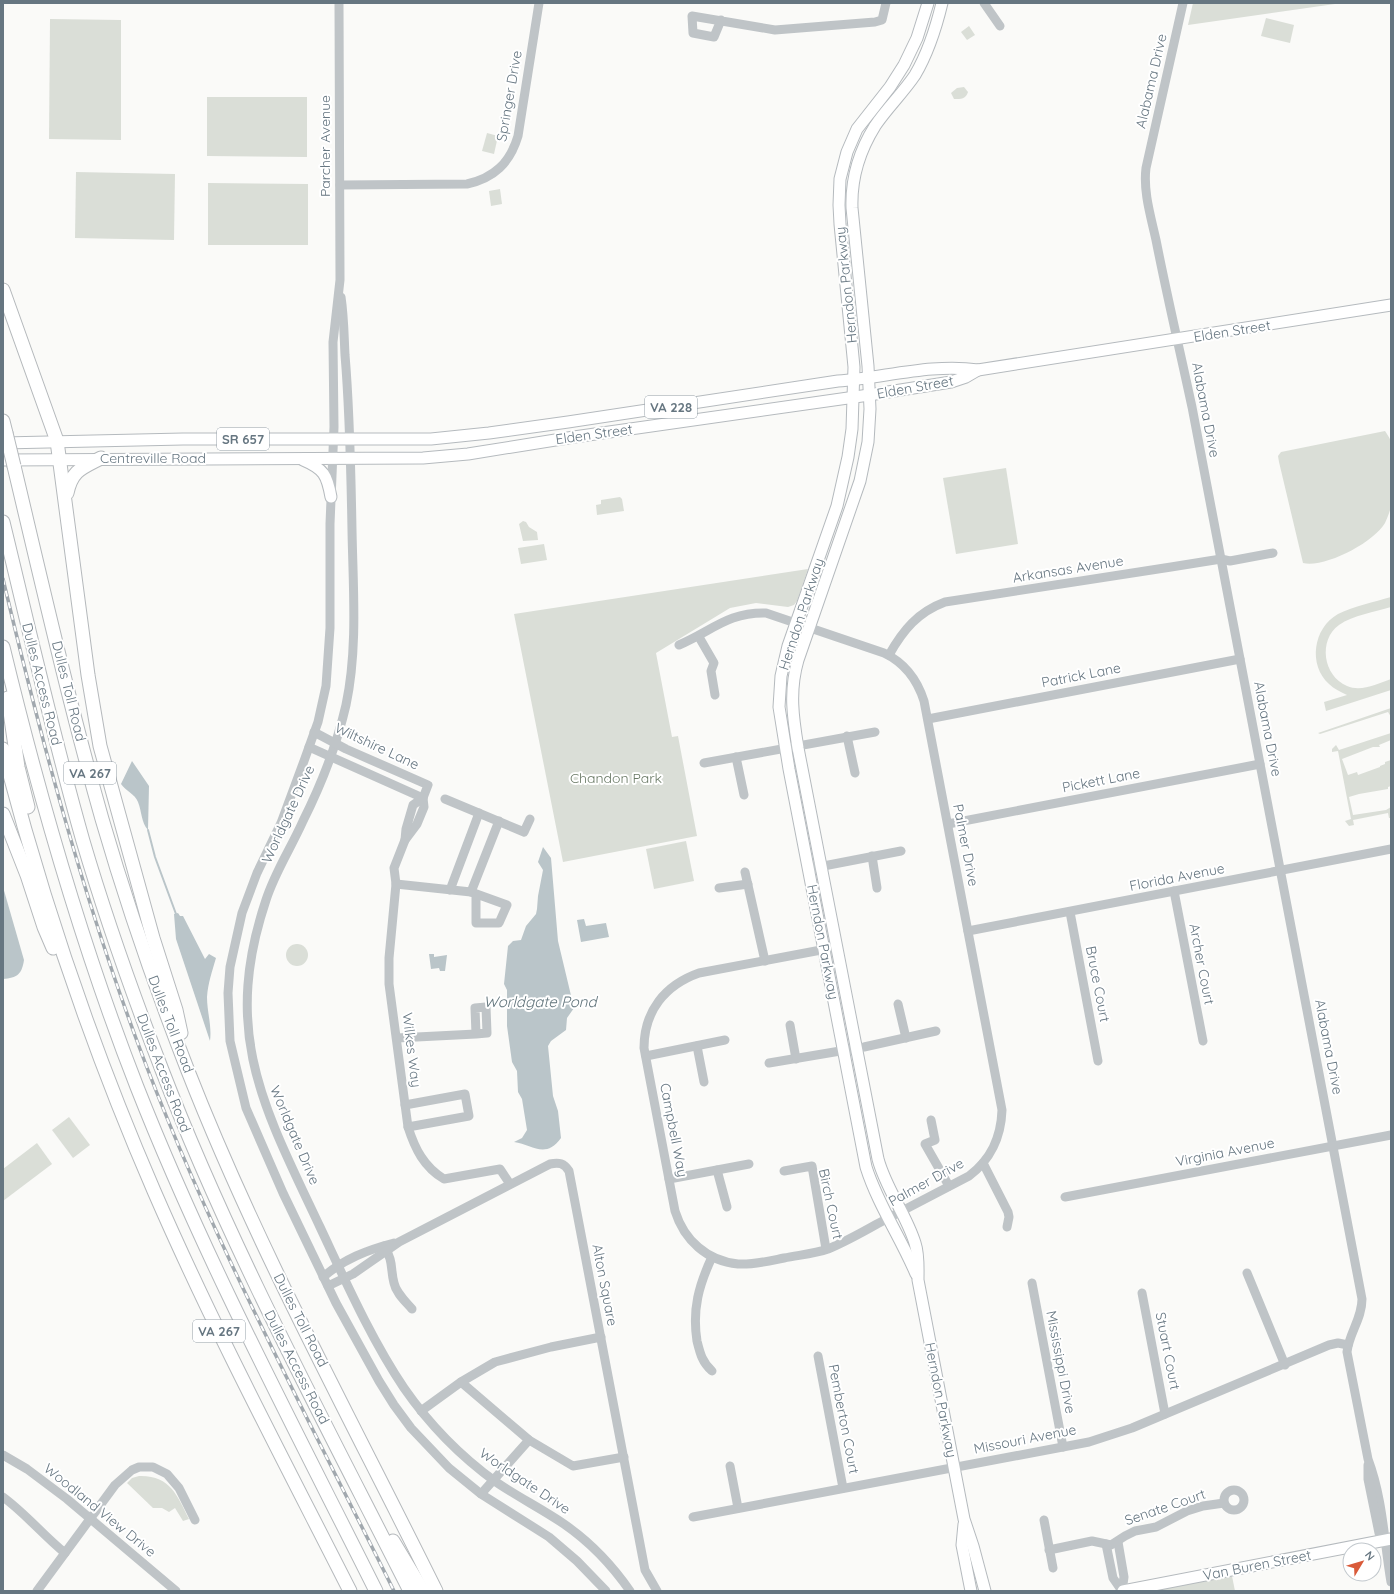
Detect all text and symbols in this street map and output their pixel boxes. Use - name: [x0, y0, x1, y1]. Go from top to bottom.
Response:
- street label: Alabama Drive: [1131, 32, 1171, 130]
- street label: Springer Drive: [492, 49, 526, 143]
- street label: Parcher Avenue: [316, 95, 334, 197]
- street label: Herndon Parkway: [831, 226, 861, 344]
- street label: Elden Street: [1192, 316, 1272, 346]
- street label: Alabama Drive: [1188, 361, 1224, 459]
- street label: Elden Street: [875, 371, 955, 403]
- road number: VA 228: [645, 396, 697, 418]
- street label: Elden Street: [554, 420, 634, 448]
- road number: SR 657: [217, 428, 269, 450]
- street label: Centreville Road: [100, 449, 206, 467]
- street label: Arkansas Avenue: [1011, 551, 1125, 587]
- street label: Herndon Parkway: [774, 556, 828, 672]
- street label: Dulles Access Road: [18, 621, 66, 747]
- street label: Dulles Toll Road: [48, 639, 90, 743]
- street label: Patrick Lane: [1040, 658, 1122, 692]
- street label: Alabama Drive: [1250, 680, 1286, 778]
- street label: Wiltshire Lane: [332, 719, 422, 773]
- road number: VA 267: [64, 762, 116, 784]
- street label: Worldgate Drive: [257, 762, 319, 866]
- street label: Pickett Lane: [1061, 764, 1142, 796]
- park label: Chandon Park: [570, 769, 662, 787]
- street label: Palmer Drive: [949, 802, 983, 888]
- street label: Florida Avenue: [1128, 859, 1226, 895]
- street label: Herndon Parkway: [803, 883, 843, 1001]
- street label: Archer Court: [1185, 922, 1219, 1006]
- street label: Bruce Court: [1082, 944, 1114, 1024]
- street label: Dulles Toll Road: [144, 973, 198, 1075]
- water label: Worldgate Pond: [483, 992, 598, 1011]
- street label: Alabama Drive: [1311, 998, 1347, 1096]
- street label: Dulles Access Road: [133, 1011, 195, 1135]
- street label: Wilkes Way: [398, 1012, 426, 1088]
- street label: Campbell Way: [656, 1081, 692, 1179]
- street label: Worldgate Drive: [266, 1083, 324, 1187]
- street label: Virginia Avenue: [1174, 1134, 1276, 1170]
- street label: Palmer Drive: [885, 1154, 967, 1210]
- street label: Birch Court: [815, 1167, 847, 1241]
- street label: Alton Square: [588, 1243, 622, 1328]
- street label: Dulles Toll Road: [270, 1270, 332, 1370]
- street label: Dulles Access Road: [260, 1307, 334, 1427]
- street label: Mississippi Drive: [1042, 1309, 1080, 1415]
- street label: Stuart Court: [1152, 1311, 1184, 1392]
- road number: VA 267: [193, 1320, 245, 1342]
- street label: Herndon Parkway: [921, 1341, 961, 1459]
- street label: Pemberton Court: [825, 1363, 864, 1476]
- street label: Missouri Avenue: [972, 1420, 1078, 1458]
- street label: Worldgate Drive: [476, 1444, 574, 1518]
- street label: Woodland View Drive: [40, 1459, 160, 1561]
- street label: Senate Court: [1122, 1485, 1208, 1529]
- north arrow: [1342, 1542, 1382, 1582]
- street label: Van Buren Street: [1201, 1546, 1313, 1584]
- text: N: [1362, 1548, 1378, 1563]

